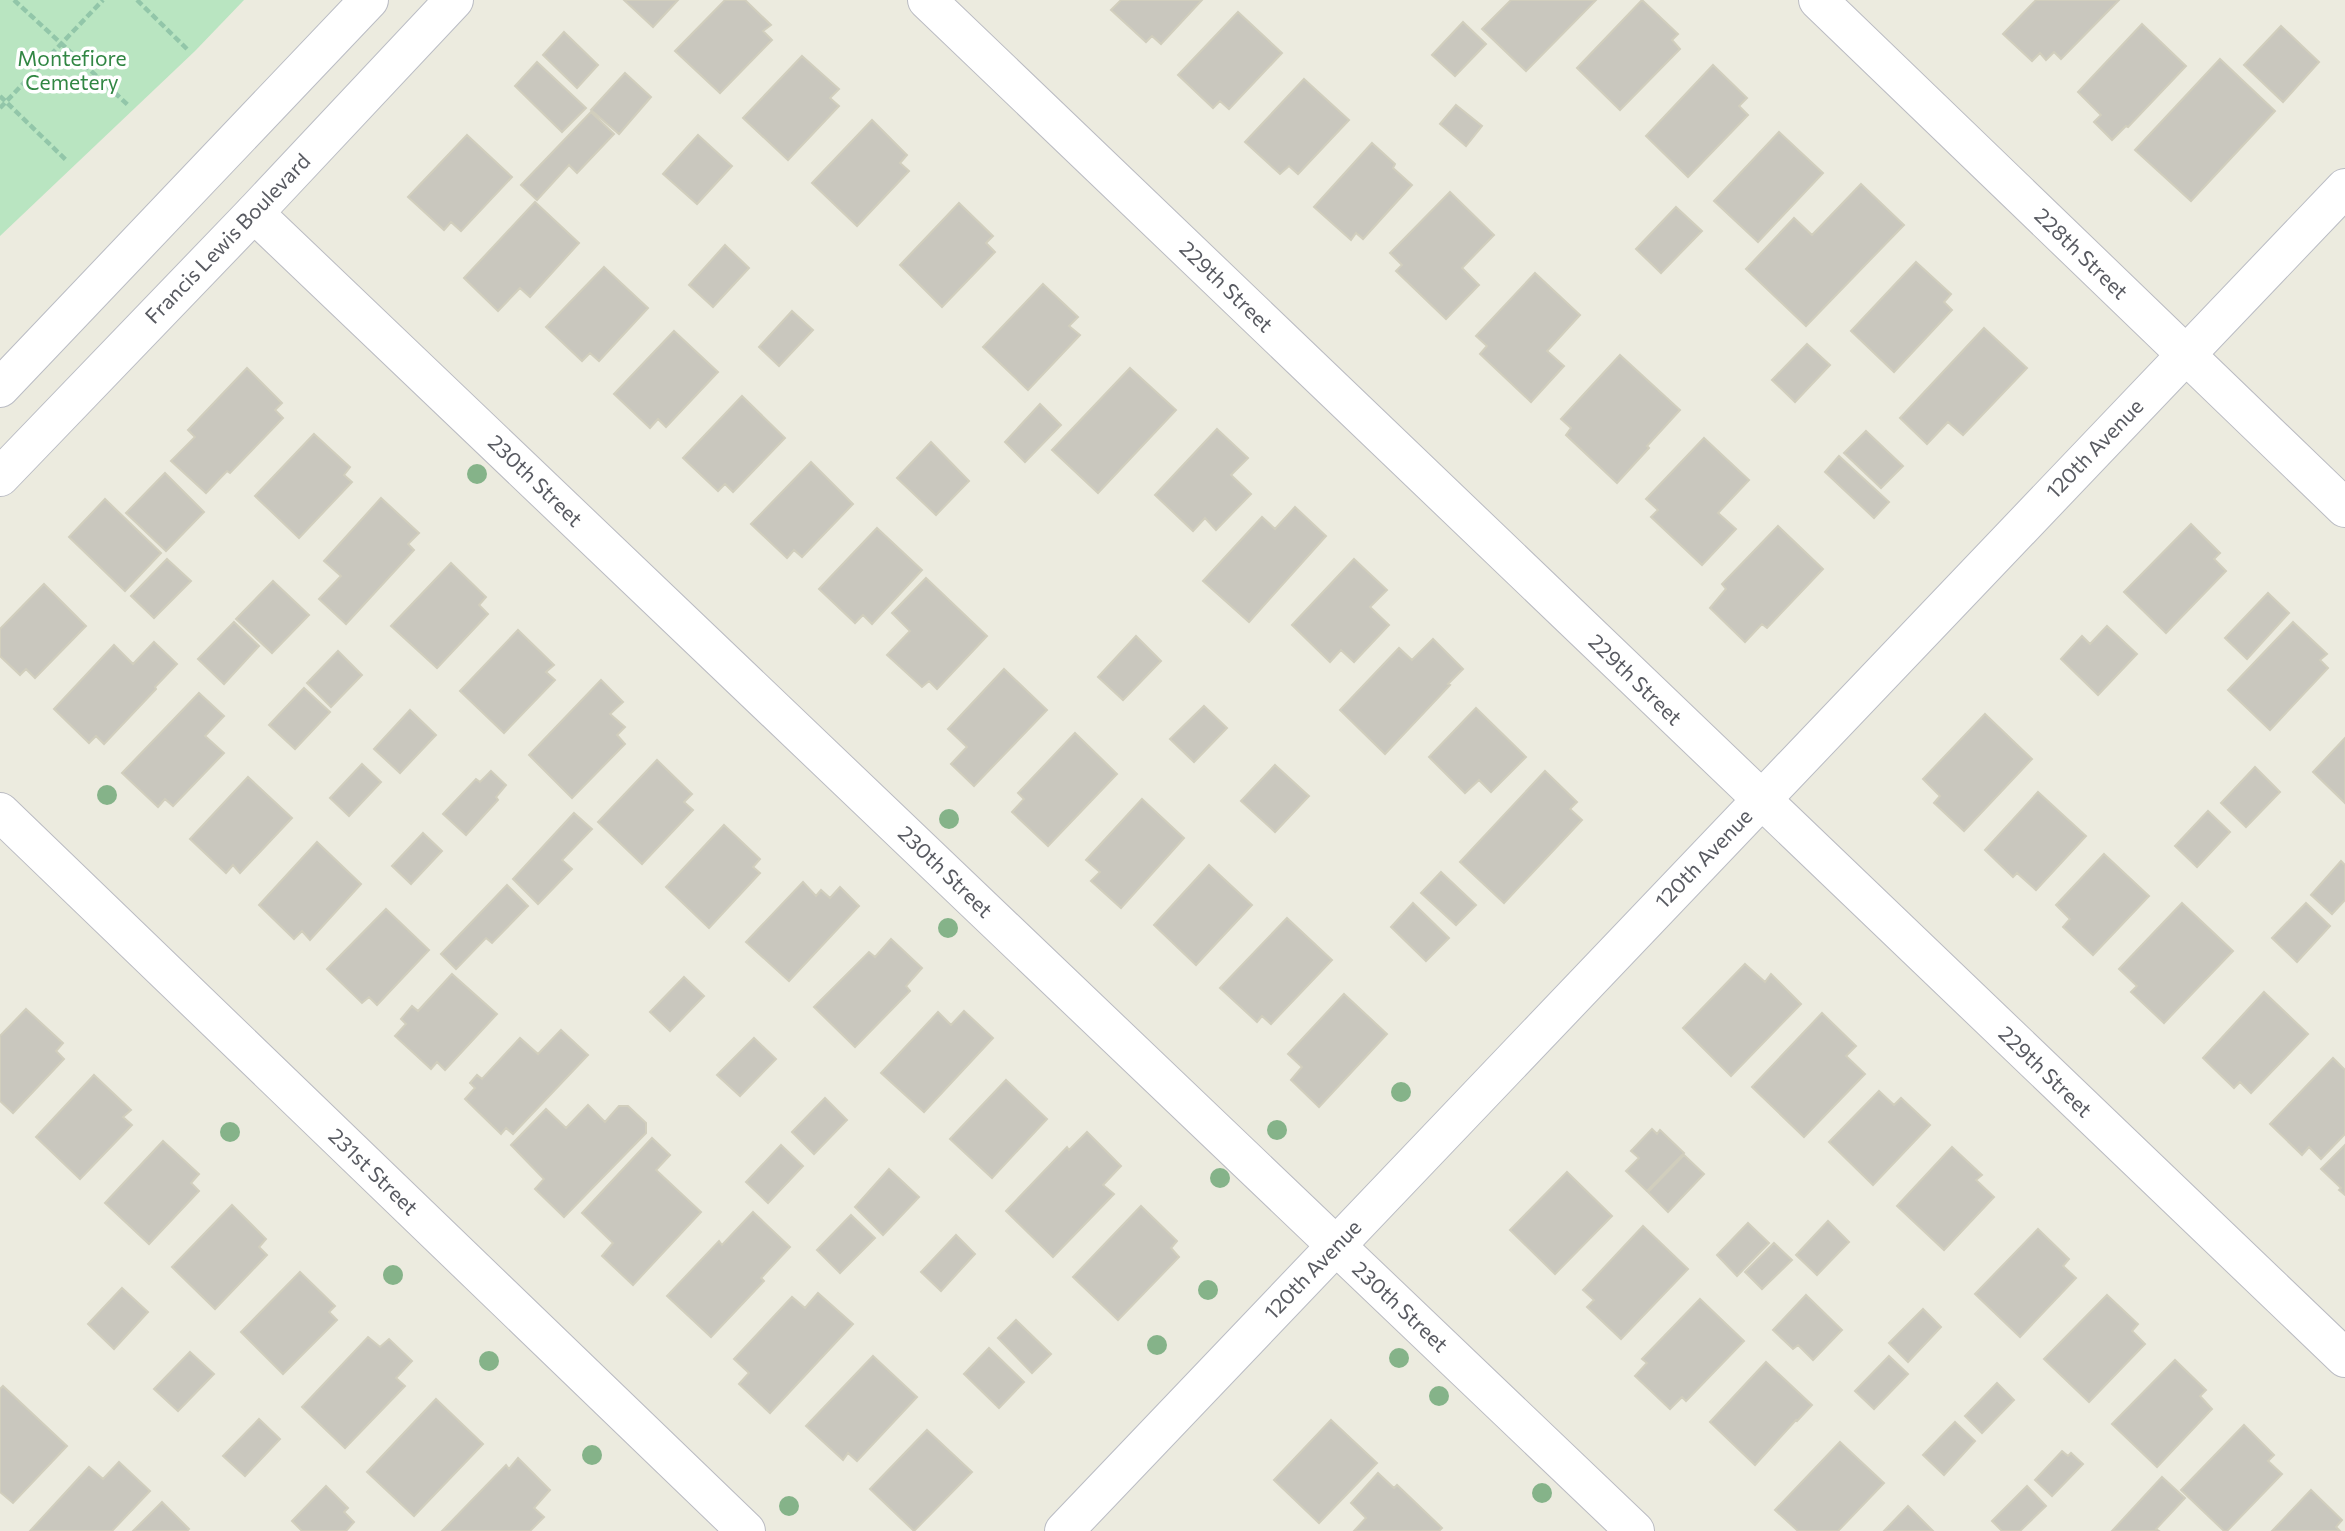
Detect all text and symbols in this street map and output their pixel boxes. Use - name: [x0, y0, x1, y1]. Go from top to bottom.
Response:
- park label: Montefiore Cemetery: [17, 45, 127, 94]
- street label: Francis Lewis Boulevard: [139, 148, 315, 328]
- street label: 228th Street: [2030, 202, 2134, 304]
- street label: 229th Street: [1175, 235, 1279, 337]
- street label: 120th Avenue: [2040, 393, 2148, 503]
- street label: 230th Street: [484, 429, 588, 531]
- street label: 229th Street: [1584, 628, 1688, 730]
- street label: 120th Avenue: [1649, 803, 1757, 913]
- street label: 230th Street: [894, 820, 998, 922]
- street label: 229th Street: [1994, 1020, 2098, 1122]
- street label: 231st Street: [324, 1122, 424, 1220]
- street label: 120th Avenue: [1258, 1214, 1366, 1324]
- street label: 230th Street: [1348, 1255, 1454, 1356]

